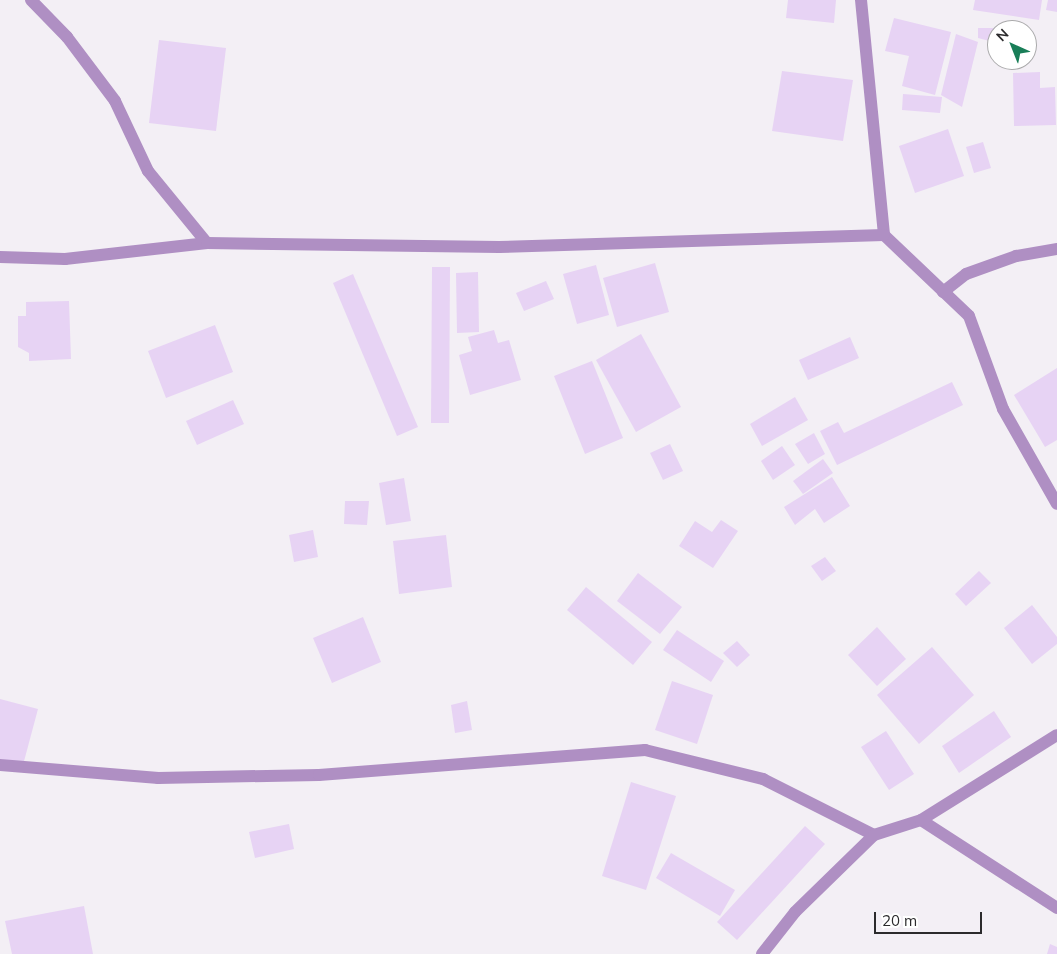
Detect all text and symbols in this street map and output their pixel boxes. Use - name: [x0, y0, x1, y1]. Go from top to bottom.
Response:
- north arrow: [987, 20, 1037, 70]
- text: N: [992, 25, 1012, 45]
- scale bar: [877, 902, 984, 934]
- text: 20 m: [882, 911, 917, 930]

